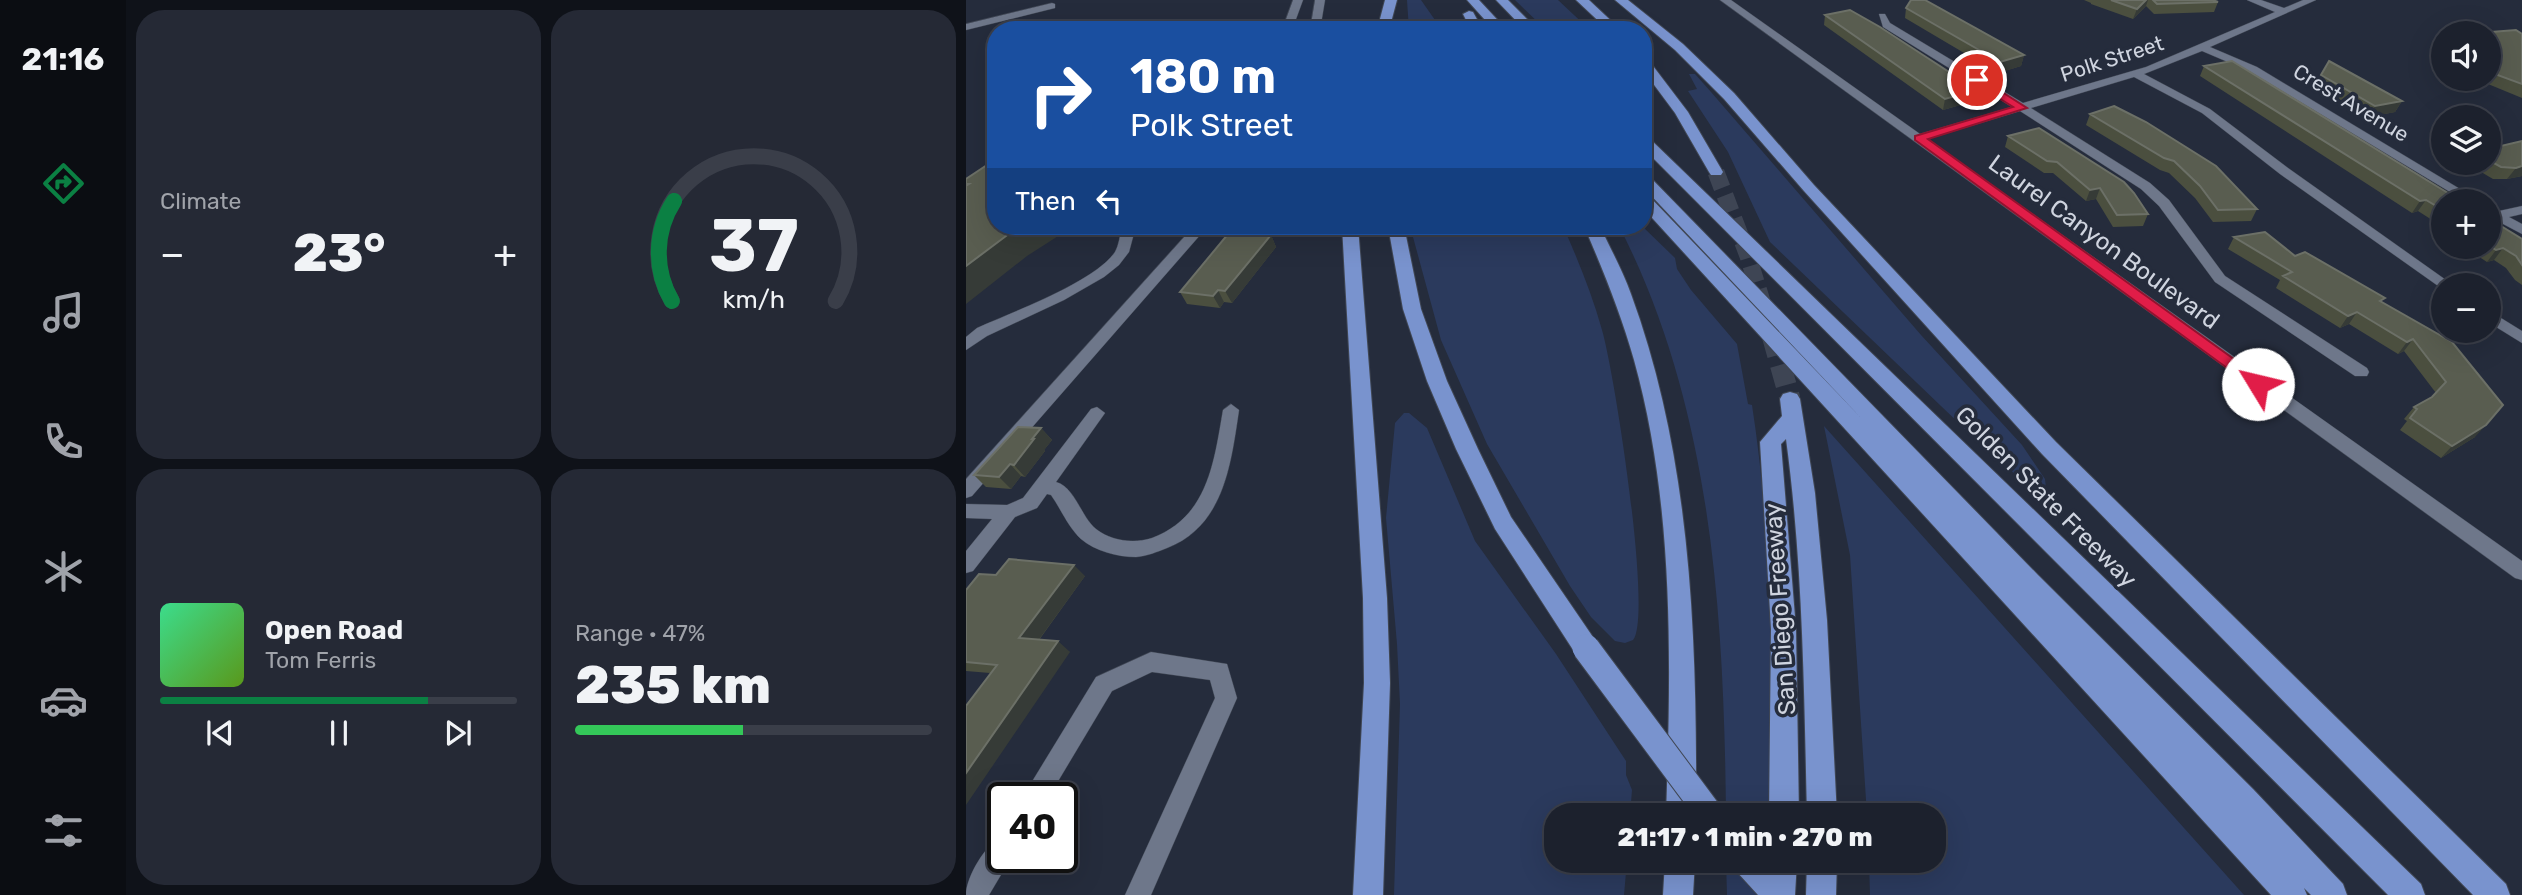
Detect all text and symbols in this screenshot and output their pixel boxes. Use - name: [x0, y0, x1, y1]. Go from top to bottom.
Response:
- map controls: [2431, 21, 2501, 343]
- button: sound: [2431, 21, 2501, 91]
- street label: Polk Street: [2057, 30, 2167, 87]
- text: 21:16: [22, 40, 104, 78]
- text: 180 m: [1130, 47, 1276, 105]
- icon: right: [1015, 49, 1106, 140]
- pin: [1947, 50, 2007, 110]
- street label: Crest Avenue: [2289, 58, 2414, 147]
- icon: arrive: [1958, 61, 1996, 99]
- button: layers: [2431, 105, 2501, 175]
- text: Polk Street: [1130, 106, 1293, 144]
- street label: Laurel Canyon Boulevard: [1983, 149, 2225, 335]
- icon: directions: [39, 159, 88, 208]
- icon: left: [1090, 182, 1128, 220]
- text: Then: [1015, 186, 1076, 217]
- text: Climate: [160, 187, 241, 215]
- button: +: [2431, 189, 2501, 259]
- text: 37: [709, 203, 798, 289]
- text: 23°: [293, 222, 385, 284]
- text: −: [160, 231, 185, 277]
- text: +: [493, 231, 517, 277]
- button: −: [2431, 273, 2501, 343]
- text: km/h: [722, 284, 785, 313]
- icon: music: [39, 288, 88, 337]
- position arrow: [2221, 347, 2295, 421]
- street label: Golden State Freeway: [1950, 401, 2142, 593]
- icon: phone: [39, 417, 88, 466]
- street label: San Diego Freeway: [1759, 502, 1801, 716]
- icon: climate: [39, 547, 88, 596]
- text: Open Road: [265, 615, 403, 646]
- text: Range · 47%: [575, 619, 705, 647]
- text: Tom Ferris: [265, 646, 376, 674]
- text: 235 km: [575, 654, 771, 716]
- icon: car: [39, 676, 88, 725]
- icon: previous: [201, 714, 239, 752]
- icon: pause: [320, 714, 358, 752]
- icon: next: [439, 714, 477, 752]
- speed limit sign: 40: [987, 782, 1078, 873]
- icon: filters: [39, 806, 88, 855]
- text: 21:17 · 1 min · 270 m: [1617, 822, 1873, 853]

